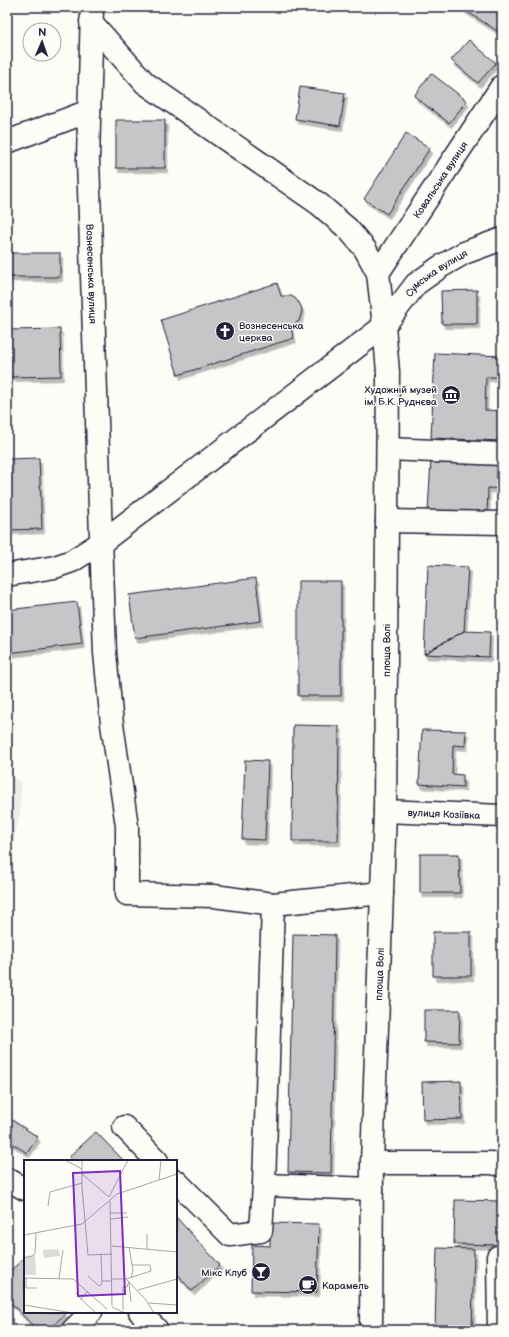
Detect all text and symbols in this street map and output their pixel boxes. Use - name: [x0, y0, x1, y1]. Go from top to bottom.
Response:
- north arrow: [22, 22, 62, 62]
- text: N: [38, 26, 47, 39]
- street label: Ковальська вулиця: [411, 139, 471, 221]
- street label: Вознесенська вулиця: [83, 224, 99, 325]
- street label: Сумська вулиця: [403, 247, 470, 300]
- church icon: Вознесенська церква: [214, 320, 236, 342]
- place label: Вознесенська церква: [239, 320, 304, 344]
- place label: Художній музей ім. Б.К. Руднєва: [364, 384, 437, 408]
- museum icon: Художній музей ім. Б.К. Руднєва: [440, 384, 462, 406]
- street label: площа Волі: [381, 624, 393, 677]
- street label: вулиця Козіївка: [407, 807, 481, 822]
- street label: площа Волі: [373, 947, 387, 1001]
- inset map: [24, 1160, 177, 1313]
- bar icon: Мікс Клуб: [250, 1261, 272, 1283]
- place label: Мікс Клуб: [201, 1267, 248, 1279]
- cafe icon: Карамель: [297, 1274, 319, 1296]
- place label: Карамель: [322, 1280, 369, 1292]

